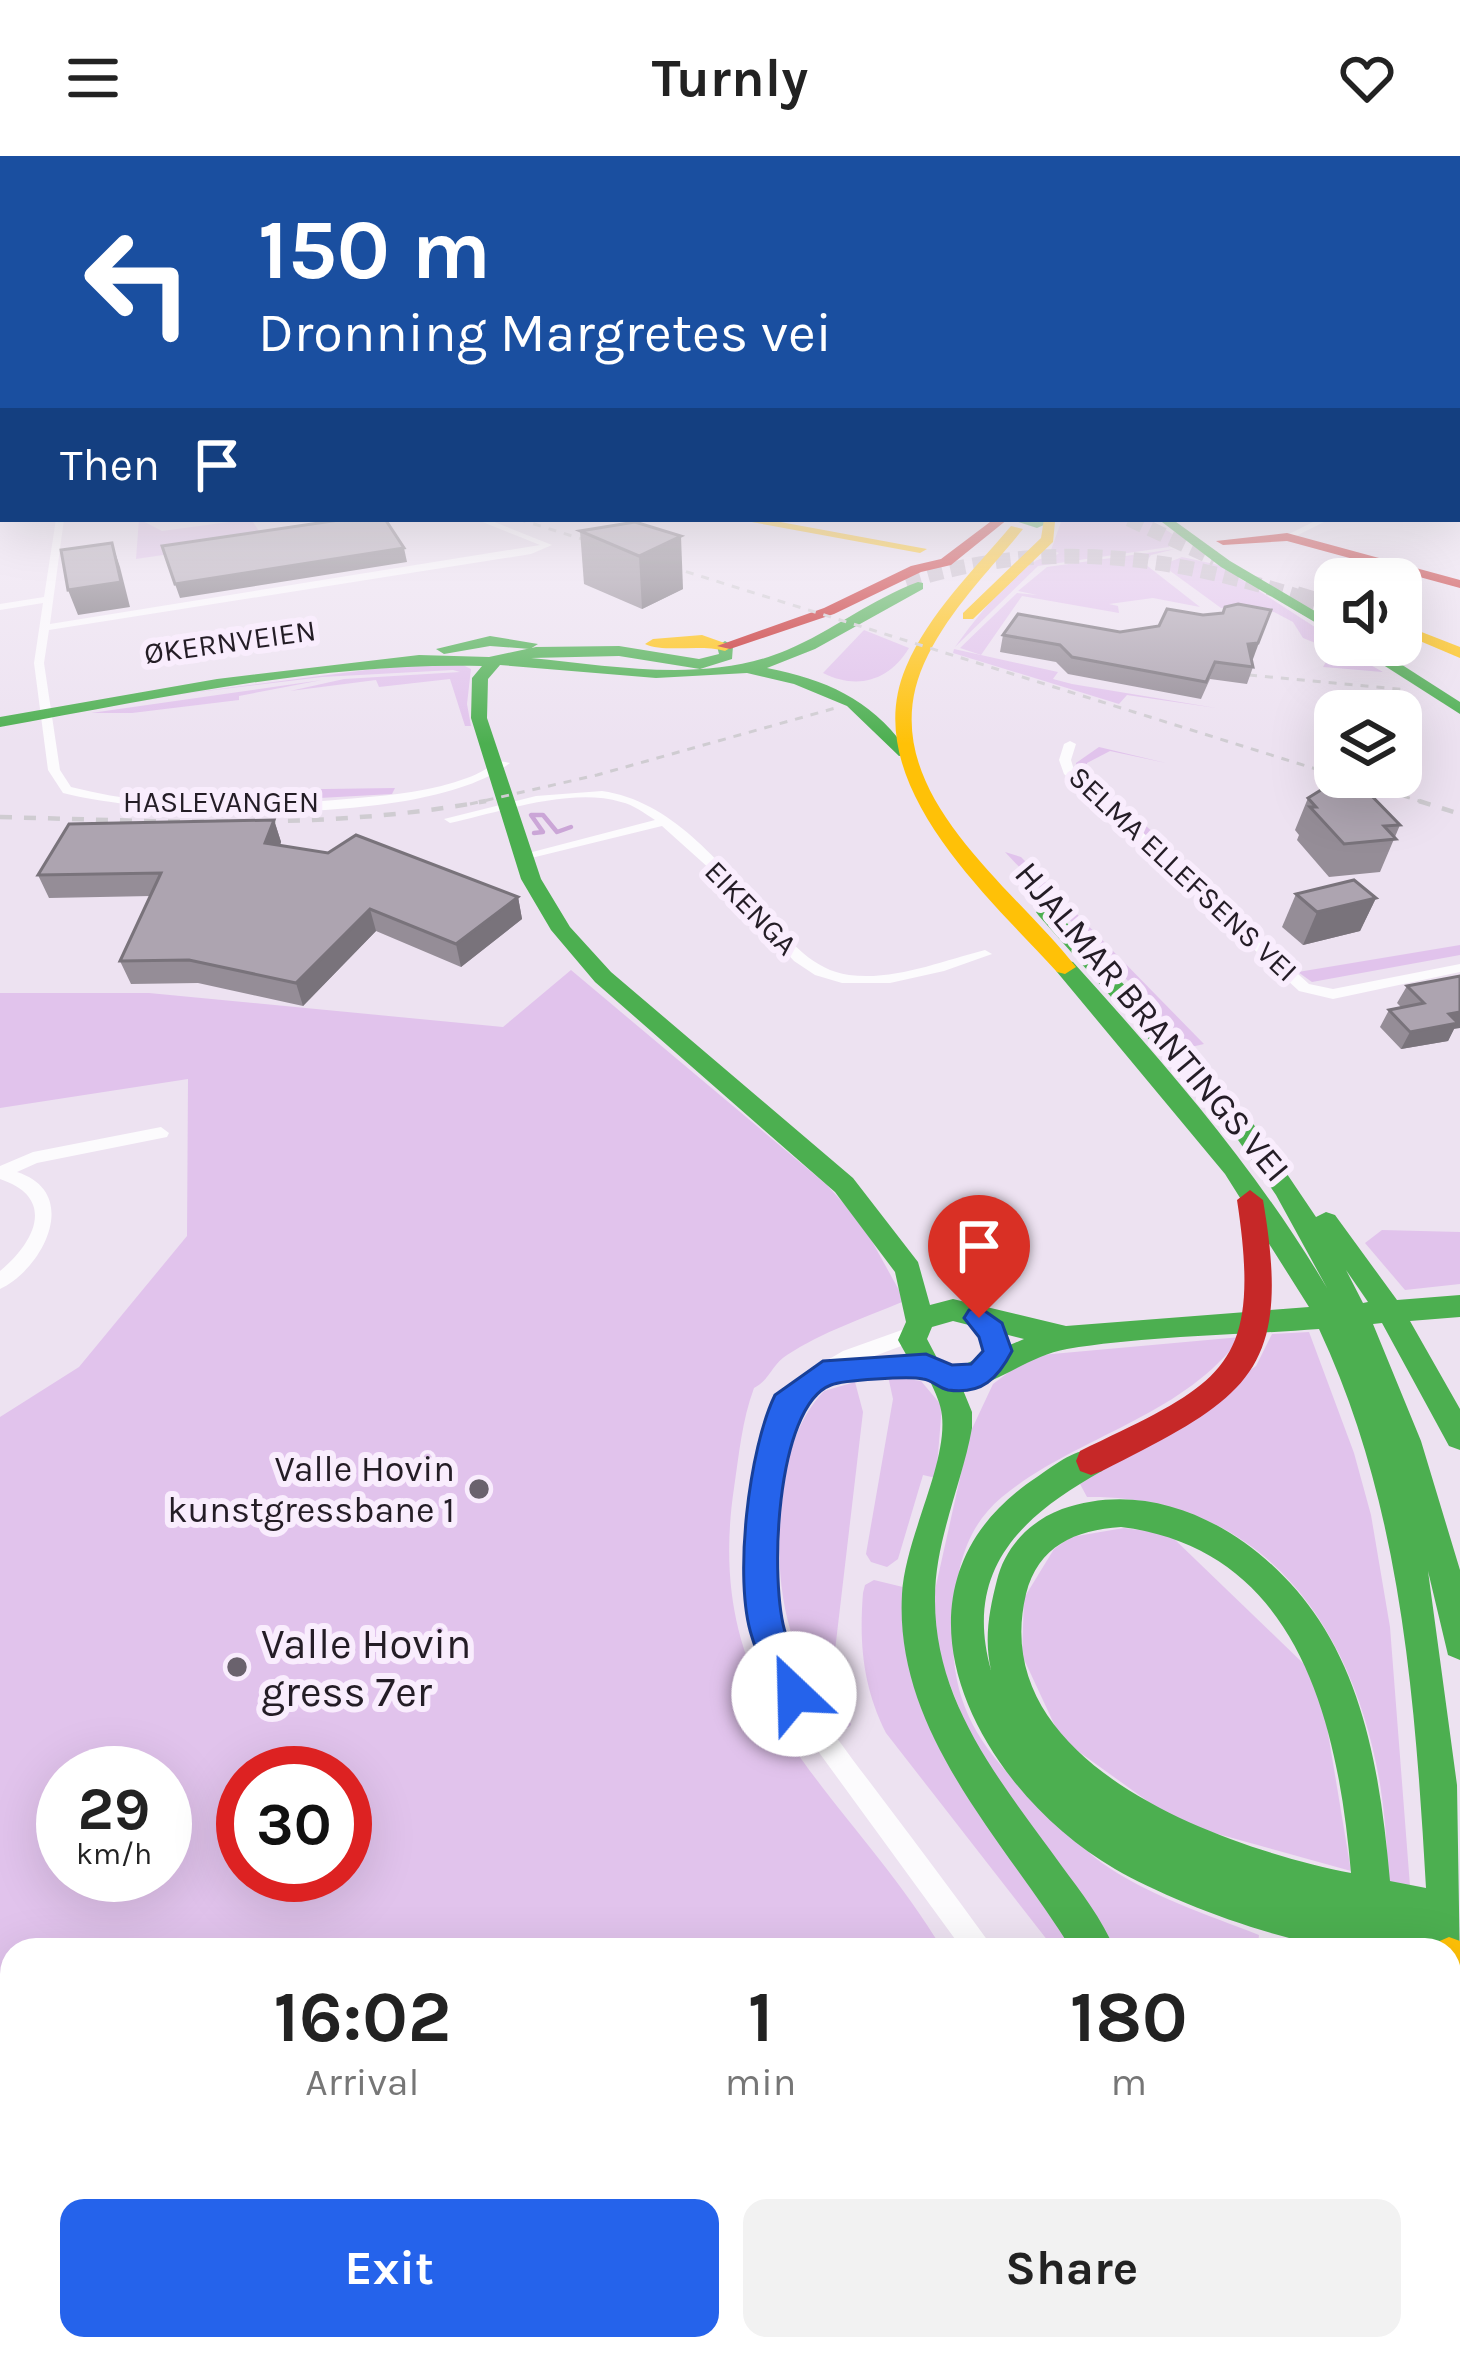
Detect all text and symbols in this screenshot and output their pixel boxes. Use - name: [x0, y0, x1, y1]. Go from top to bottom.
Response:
- icon: menu: [60, 45, 126, 111]
- icon: heart: [1334, 45, 1400, 111]
- text: Turnly: [652, 46, 808, 110]
- text: 150 m: [258, 201, 491, 299]
- icon: left: [60, 204, 216, 360]
- text: Dronning Margretes vei: [258, 301, 832, 365]
- icon: arrive: [184, 432, 250, 498]
- text: Then: [60, 439, 160, 491]
- map controls: [1314, 558, 1422, 798]
- button: sound: [1314, 558, 1422, 666]
- street label: ØKERNVEIEN: [142, 612, 318, 672]
- button: layers: [1314, 690, 1422, 798]
- street label: SELMA ELLEFSENS VEI: [1061, 759, 1305, 989]
- street label: HASLEVANGEN: [123, 784, 319, 820]
- street label: EIKENGA: [697, 853, 805, 963]
- street label: HJALMAR BRANTINGS VEI: [1006, 853, 1298, 1190]
- pin: [928, 1195, 1030, 1318]
- icon: arrive: [946, 1213, 1012, 1279]
- place label: Valle Hovin kunstgressbane 1: [167, 1448, 455, 1531]
- marker: Valle Hovin kunstgressbane 1: [466, 1476, 492, 1502]
- place label: Valle Hovin gress 7er: [261, 1619, 471, 1717]
- position arrow: [731, 1631, 857, 1757]
- marker: Valle Hovin gress 7er: [224, 1654, 250, 1680]
- speed limit sign: 30: [216, 1746, 372, 1902]
- text: 29: [78, 1774, 150, 1844]
- text: km/h: [76, 1836, 152, 1872]
- text: 16:02: [273, 1975, 451, 2059]
- text: 1: [748, 1975, 773, 2059]
- text: 180: [1070, 1975, 1188, 2059]
- text: Arrival: [305, 2059, 419, 2105]
- text: min: [725, 2059, 796, 2105]
- text: m: [1110, 2059, 1147, 2105]
- button: Exit: [60, 2199, 719, 2337]
- button: Share: [743, 2199, 1401, 2337]

